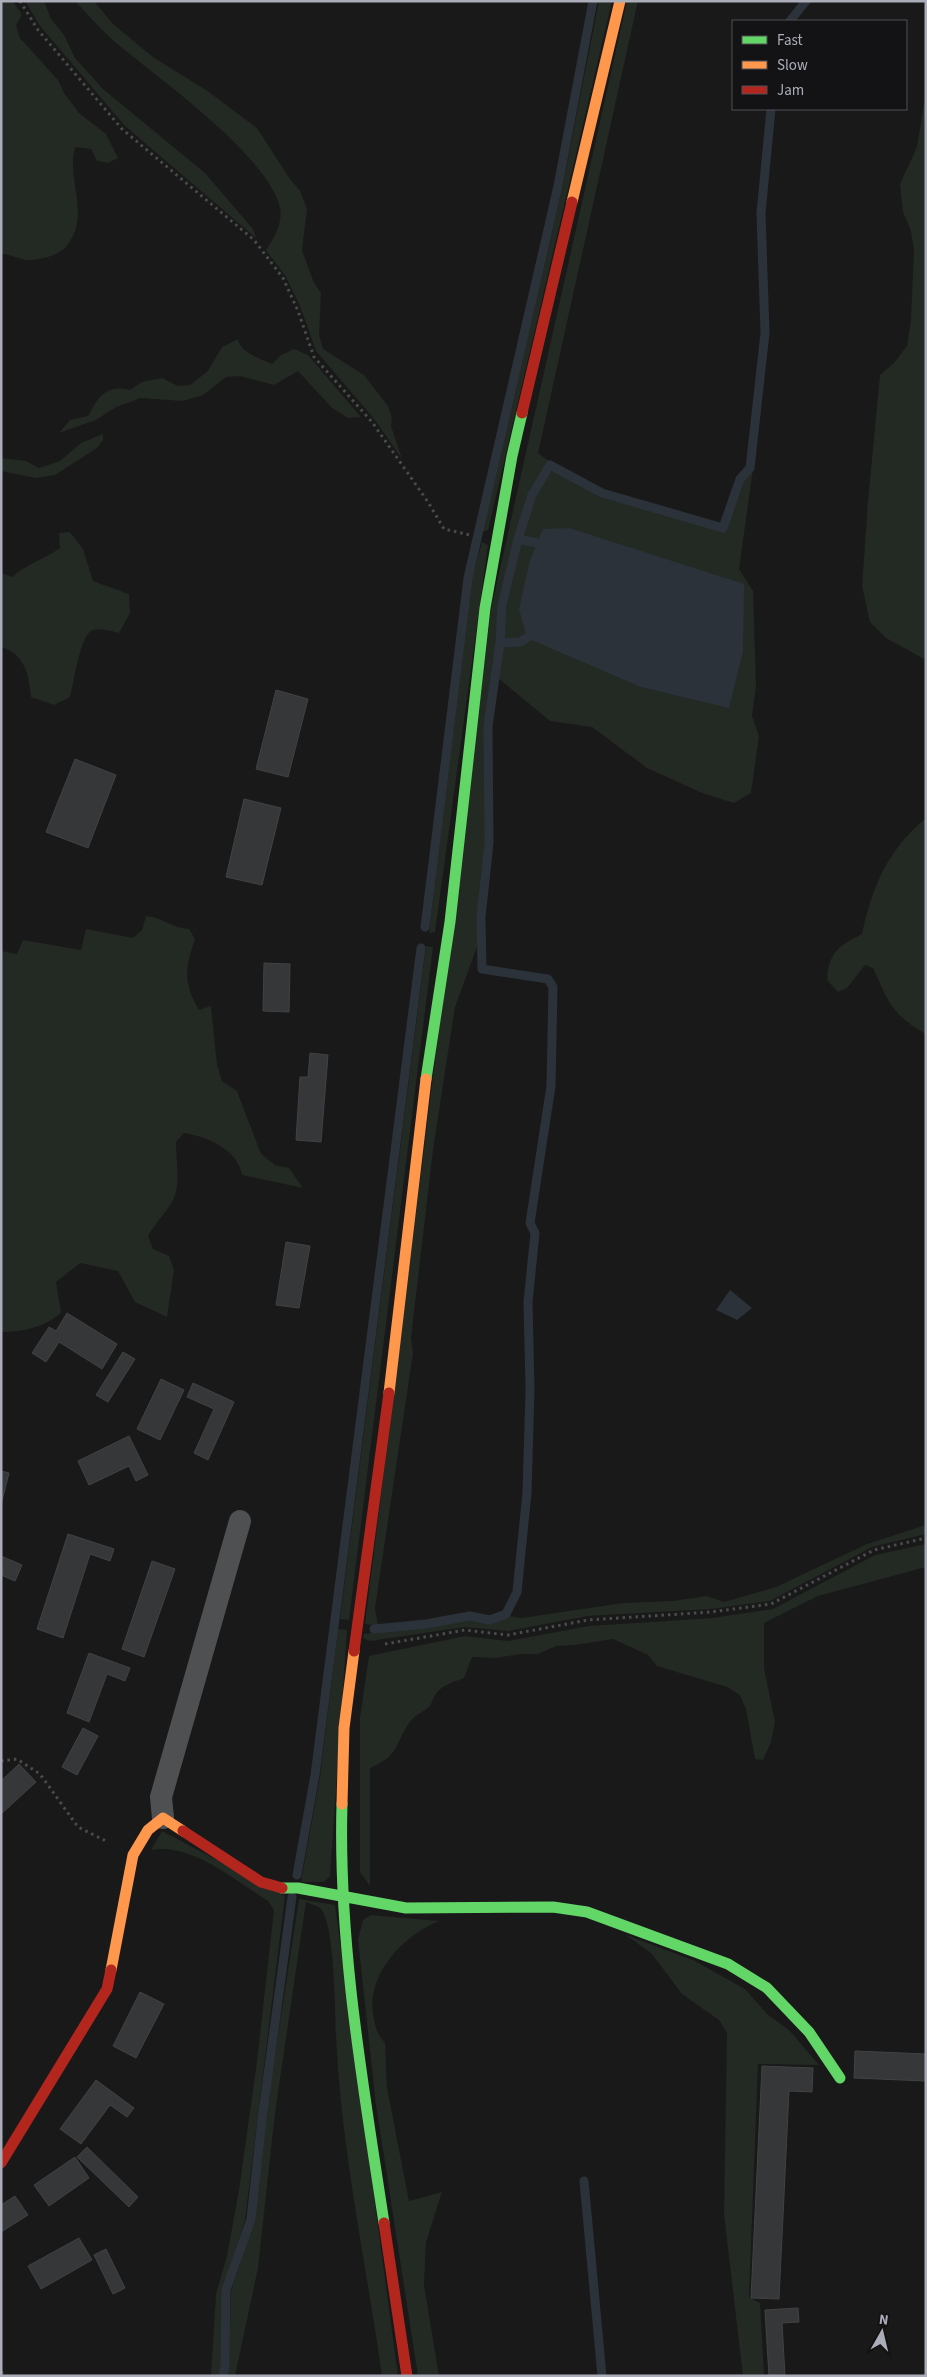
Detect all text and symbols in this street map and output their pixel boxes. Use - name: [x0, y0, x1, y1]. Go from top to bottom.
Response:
- legend: [732, 20, 907, 110]
- text: Fast: [777, 30, 803, 51]
- text: Slow: [777, 55, 808, 76]
- text: Jam: [777, 80, 804, 101]
- north arrow: [857, 2307, 907, 2357]
- text: N: [878, 2310, 890, 2331]

